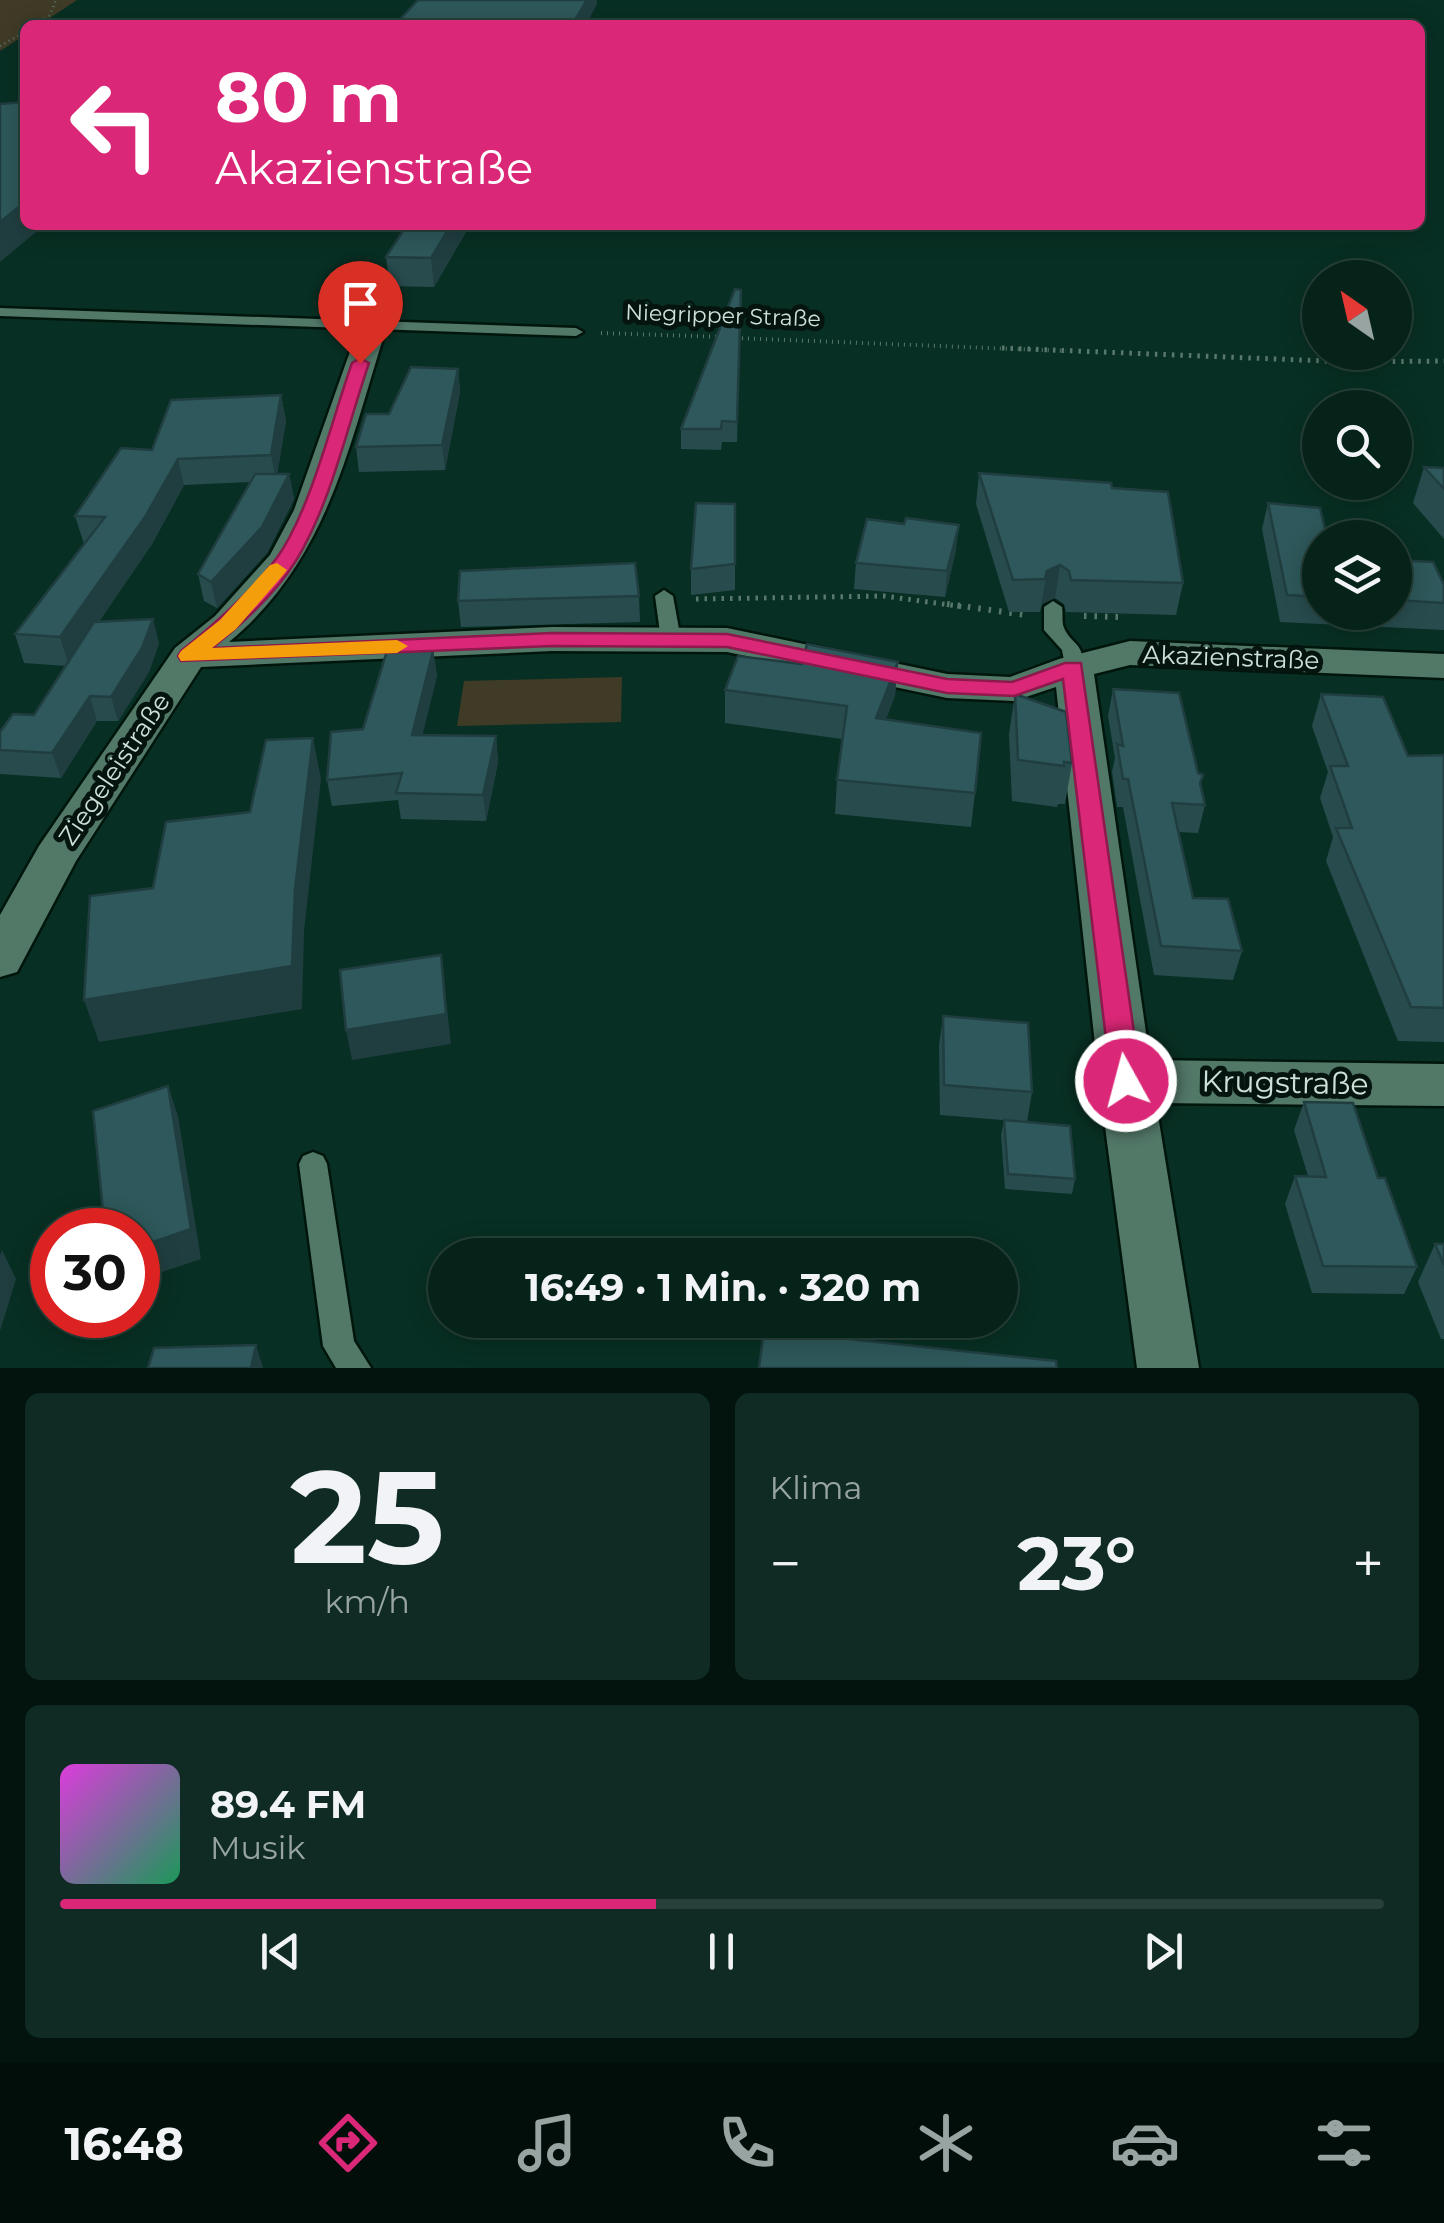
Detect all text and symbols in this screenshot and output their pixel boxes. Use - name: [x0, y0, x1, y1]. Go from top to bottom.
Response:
- text: 80 m: [215, 54, 402, 140]
- icon: left: [50, 60, 180, 190]
- text: Akazienstraße: [215, 140, 533, 195]
- north arrow: [1302, 260, 1412, 370]
- map controls: [1302, 260, 1412, 630]
- pin: [318, 261, 403, 364]
- icon: arrive: [333, 276, 388, 331]
- street label: Niegripper Straße: [625, 299, 821, 332]
- button: search: [1302, 390, 1412, 500]
- button: layers: [1302, 520, 1412, 630]
- street label: Akazienstraße: [1142, 639, 1320, 675]
- street label: Ziegeleistraße: [52, 687, 176, 851]
- position arrow: [1074, 1029, 1178, 1133]
- street label: Krugstraße: [1201, 1063, 1369, 1102]
- speed limit sign: 30: [30, 1208, 160, 1338]
- text: 16:49 · 1 Min. · 320 m: [525, 1264, 921, 1311]
- text: 25: [290, 1437, 444, 1596]
- text: Klima: [770, 1468, 862, 1507]
- text: 23°: [1017, 1517, 1136, 1609]
- text: −: [770, 1530, 801, 1597]
- text: +: [1352, 1530, 1384, 1597]
- text: km/h: [325, 1582, 410, 1621]
- text: 89.4 FM: [210, 1781, 366, 1828]
- text: Musik: [210, 1828, 305, 1867]
- icon: previous: [253, 1924, 308, 1979]
- icon: pause: [694, 1924, 749, 1979]
- icon: next: [1136, 1924, 1191, 1979]
- icon: directions: [313, 2108, 383, 2178]
- icon: music: [512, 2108, 582, 2178]
- icon: phone: [712, 2108, 782, 2178]
- icon: climate: [911, 2108, 981, 2178]
- icon: car: [1110, 2108, 1180, 2178]
- icon: filters: [1309, 2108, 1379, 2178]
- text: 16:48: [65, 2116, 184, 2171]

